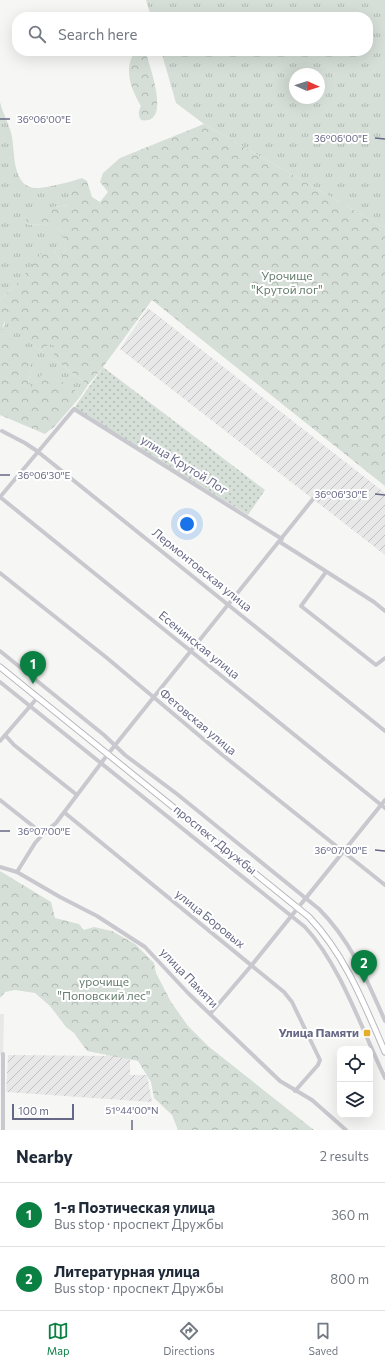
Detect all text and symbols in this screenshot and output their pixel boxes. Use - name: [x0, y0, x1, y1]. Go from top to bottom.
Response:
- search box: [12, 12, 373, 56]
- icon: search: [26, 23, 48, 45]
- text: Search here: [58, 25, 137, 43]
- north arrow: [289, 68, 325, 104]
- text: 36°06'00"E: [17, 113, 71, 125]
- text: 36°06'00"E: [314, 132, 368, 144]
- park label: Урочище "Крутой лог": [251, 268, 323, 296]
- street label: улица Крутой Лог: [139, 432, 230, 496]
- text: 36°06'30"E: [18, 469, 71, 481]
- text: 36°06'30"E: [315, 488, 368, 500]
- your location: [177, 514, 197, 534]
- street label: Лермонтовская улица: [150, 525, 255, 614]
- street label: Есенинская улица: [156, 607, 243, 681]
- pin: 1: [20, 651, 46, 684]
- street label: Фетовская улица: [157, 685, 240, 757]
- street label: проспект Дружбы: [171, 802, 260, 877]
- text: 36°07'00"E: [18, 825, 71, 837]
- text: 36°07'00"E: [315, 844, 368, 856]
- street label: улица Боровых: [173, 886, 249, 951]
- street label: улица Памяти: [158, 945, 222, 1010]
- pin: 2: [351, 950, 377, 983]
- park label: урочище "Поповский лес": [57, 974, 151, 1002]
- place label: Улица Памяти: [278, 1025, 359, 1039]
- marker: Улица Памяти: [362, 1028, 372, 1038]
- map controls: [337, 1046, 373, 1118]
- button: locate: [337, 1046, 373, 1082]
- button: layers: [337, 1082, 373, 1118]
- scale bar: [12, 1102, 74, 1121]
- text: 100 m: [18, 1104, 49, 1117]
- text: 51°44'00"N: [105, 1104, 159, 1116]
- text: Nearby: [16, 1146, 73, 1167]
- text: 2 results: [320, 1148, 369, 1164]
- text: 1-я Поэтическая улица: [54, 1198, 215, 1216]
- text: 1: [26, 1207, 32, 1223]
- text: 360 m: [331, 1207, 369, 1223]
- text: Bus stop · проспект Дружбы: [54, 1216, 224, 1232]
- text: Литературная улица: [54, 1262, 200, 1280]
- text: 2: [25, 1271, 33, 1287]
- text: 800 m: [330, 1271, 369, 1287]
- text: Bus stop · проспект Дружбы: [54, 1280, 224, 1296]
- tab: Map: [47, 1320, 70, 1357]
- tab: Directions: [163, 1320, 215, 1357]
- tab: Saved: [308, 1320, 338, 1357]

